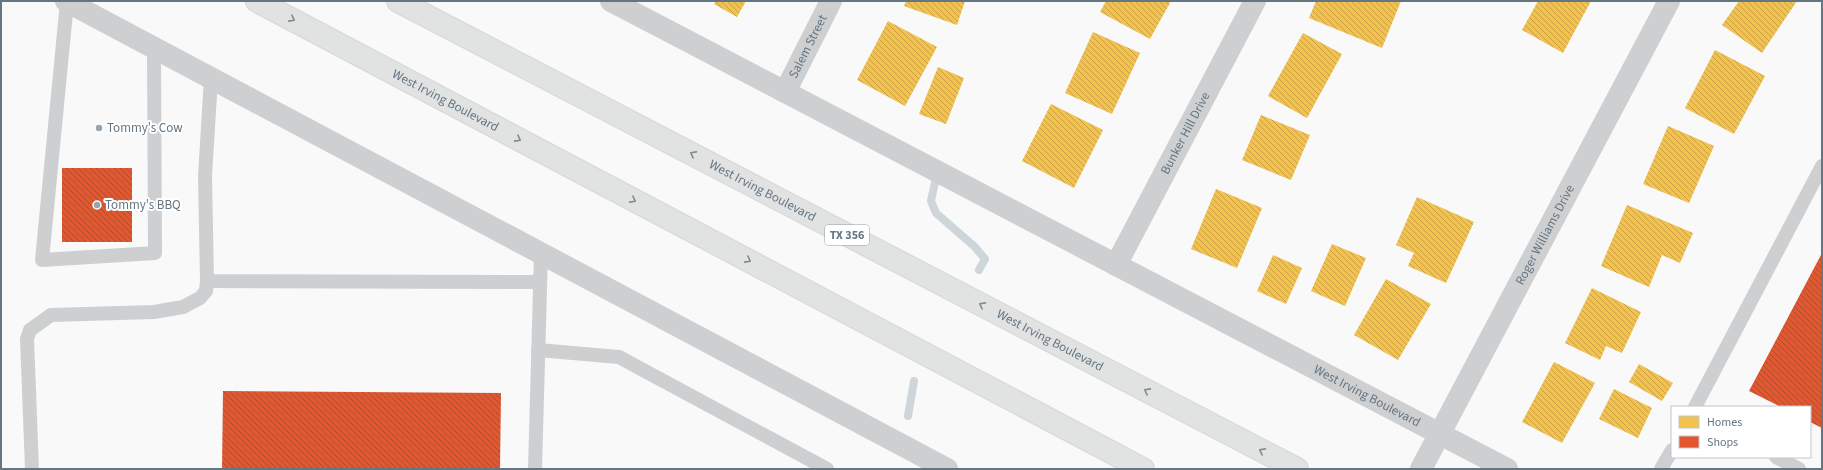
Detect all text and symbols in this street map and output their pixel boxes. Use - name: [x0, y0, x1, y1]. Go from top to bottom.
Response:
- street label: Salem Street: [784, 11, 832, 81]
- one-way arrow: [288, 14, 295, 22]
- street label: West Irving Boulevard: [389, 65, 502, 136]
- street label: Bunker Hill Drive: [1156, 89, 1215, 178]
- place label: Tommy's Cow: [107, 119, 183, 137]
- marker: Tommy's Cow: [94, 123, 104, 133]
- one-way arrow: [514, 134, 521, 142]
- one-way arrow: [689, 152, 697, 159]
- street label: West Irving Boulevard: [706, 155, 819, 226]
- street label: Roger Williams Drive: [1511, 182, 1579, 288]
- one-way arrow: [629, 195, 636, 202]
- place label: Tommy's BBQ: [105, 196, 181, 214]
- marker: Tommy's BBQ: [92, 200, 102, 210]
- road number: TX 356: [825, 225, 869, 245]
- one-way arrow: [744, 256, 751, 263]
- one-way arrow: [979, 302, 986, 310]
- street label: West Irving Boulevard: [993, 305, 1107, 376]
- street label: West Irving Boulevard: [1310, 361, 1424, 431]
- one-way arrow: [1144, 388, 1151, 396]
- legend: [1671, 406, 1811, 458]
- text: Homes: [1707, 414, 1742, 431]
- text: Shops: [1707, 434, 1738, 451]
- one-way arrow: [1259, 448, 1266, 456]

